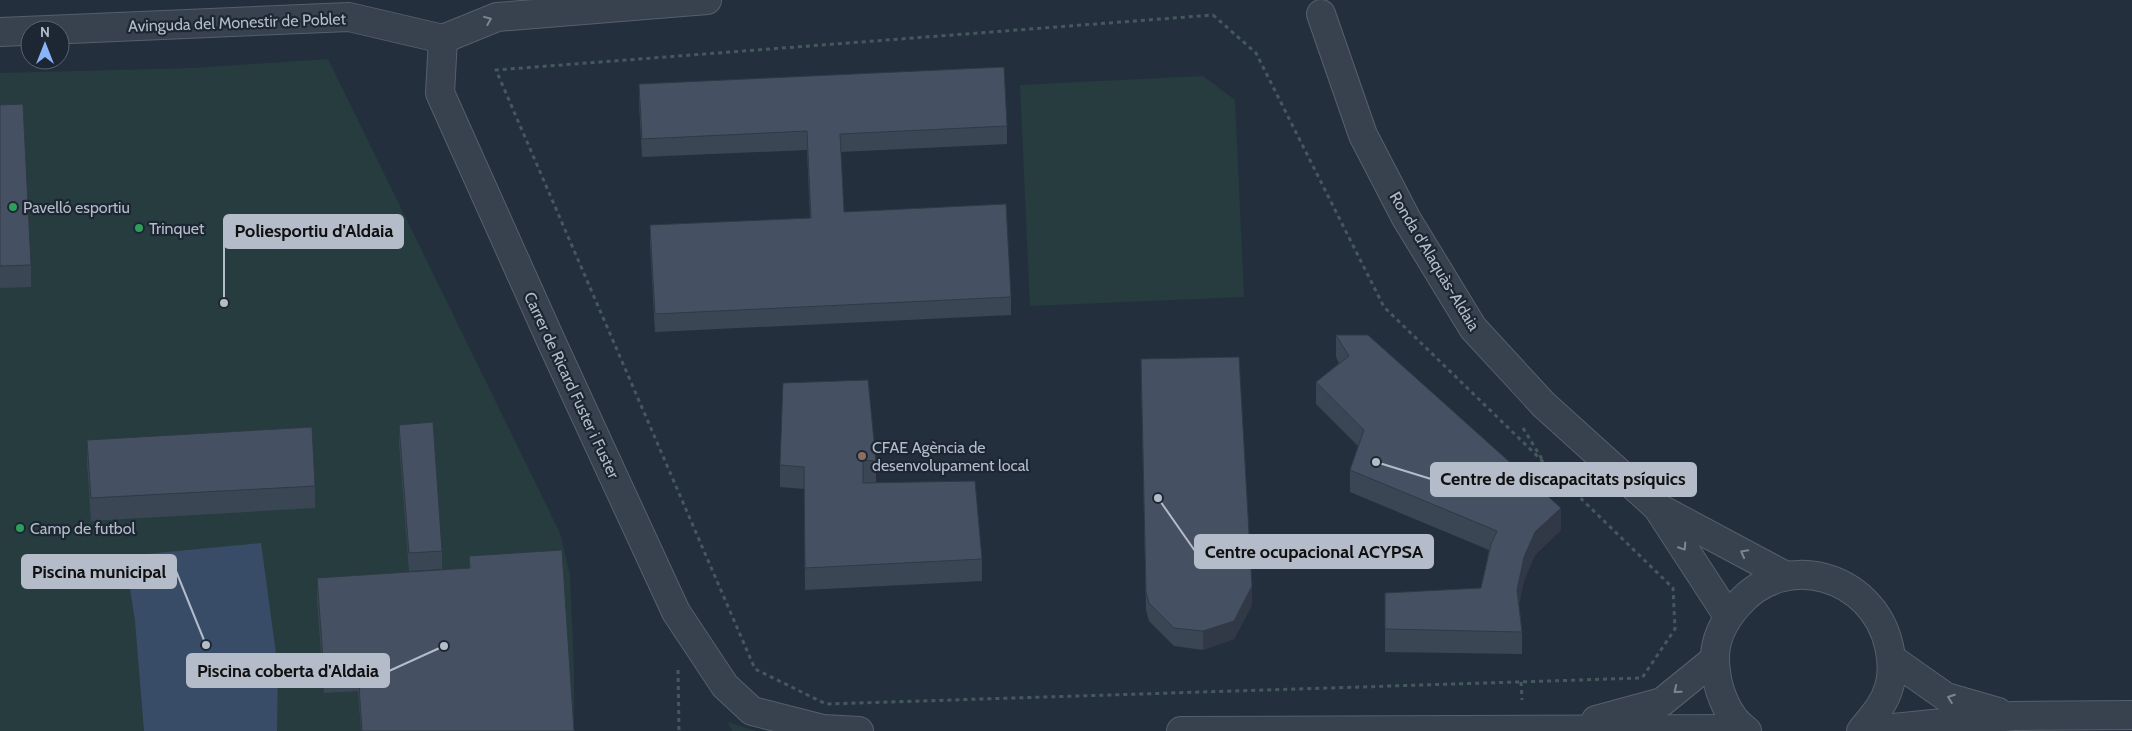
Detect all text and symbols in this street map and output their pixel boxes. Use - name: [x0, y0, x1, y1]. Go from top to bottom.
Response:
- street label: Avinguda del Monestir de Poblet: [128, 9, 347, 36]
- one-way arrow: [483, 16, 492, 27]
- north arrow: [20, 20, 70, 70]
- text: N: [40, 23, 50, 41]
- street label: Ronda d'Alaquàs-Aldaia: [1386, 188, 1484, 334]
- place label: Pavelló esportiu: [23, 198, 130, 217]
- marker: Pavelló esportiu: [7, 201, 19, 213]
- callout: Poliesportiu d'Aldaia: [224, 215, 403, 248]
- place label: Trinquet: [149, 219, 205, 238]
- text: Poliesportiu d'Aldaia: [235, 220, 393, 242]
- marker: Trinquet: [133, 222, 145, 234]
- street label: Carrer de Ricard Fuster i Fuster: [520, 289, 624, 482]
- place label: CFAE Agència de desenvolupament local: [872, 438, 1029, 475]
- marker: CFAE Agència de desenvolupament local: [856, 450, 868, 462]
- callout: Centre de discapacitats psíquics: [1431, 463, 1696, 496]
- text: Centre de discapacitats psíquics: [1440, 468, 1686, 490]
- place label: Camp de futbol: [30, 519, 136, 538]
- marker: Camp de futbol: [14, 522, 26, 534]
- callout: Centre ocupacional ACYPSA: [1195, 535, 1433, 568]
- text: Centre ocupacional ACYPSA: [1205, 541, 1424, 563]
- one-way arrow: [1677, 542, 1686, 551]
- one-way arrow: [1740, 550, 1749, 560]
- callout: Piscina municipal: [22, 555, 176, 588]
- text: Piscina municipal: [32, 561, 166, 583]
- callout: Piscina coberta d'Aldaia: [187, 654, 389, 687]
- text: Piscina coberta d'Aldaia: [197, 660, 379, 682]
- one-way arrow: [1674, 684, 1683, 692]
- one-way arrow: [1947, 694, 1956, 704]

